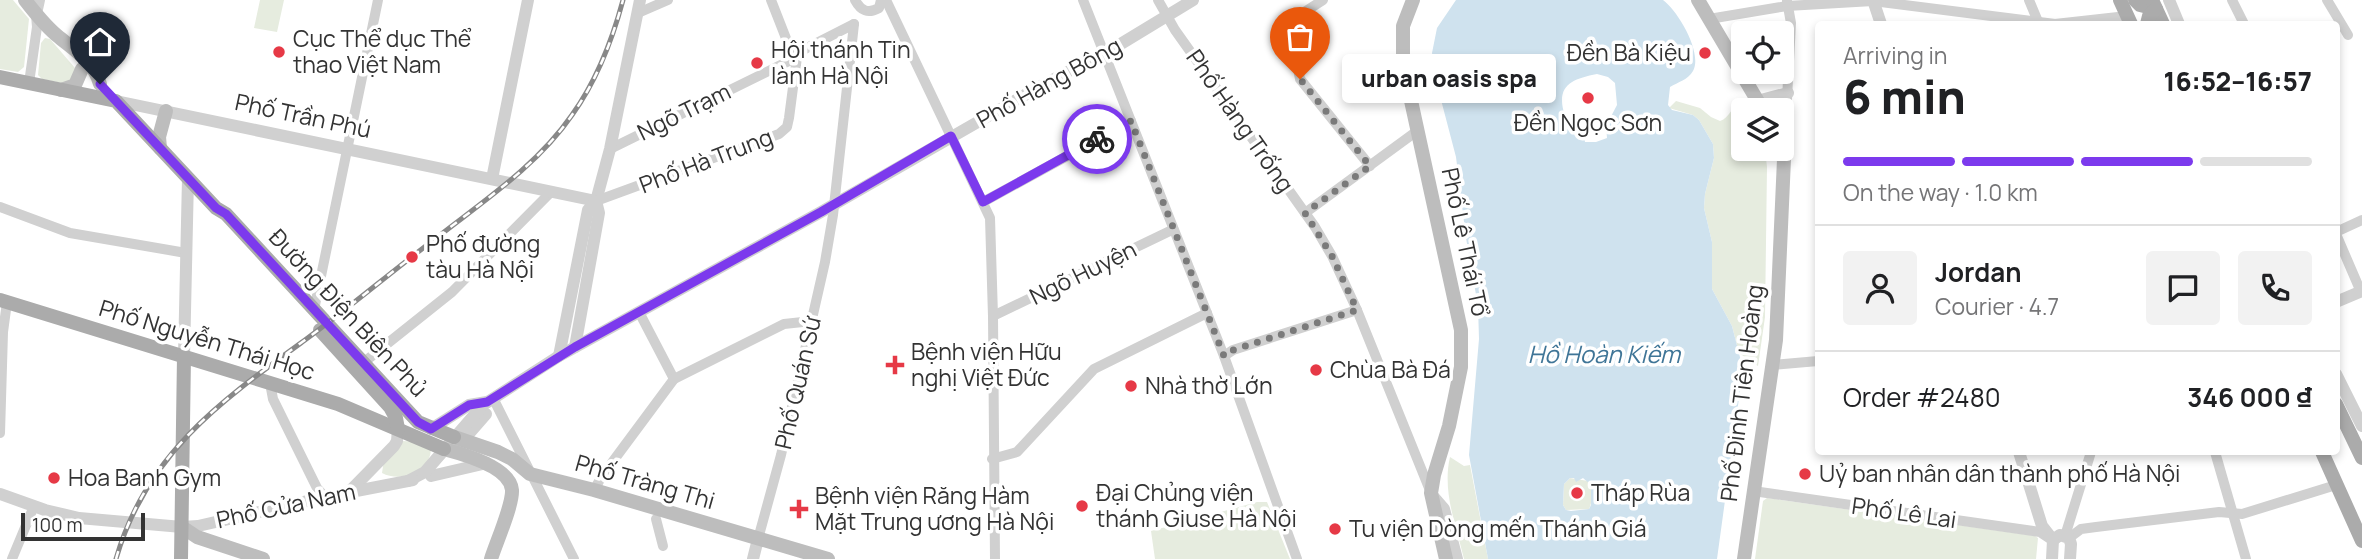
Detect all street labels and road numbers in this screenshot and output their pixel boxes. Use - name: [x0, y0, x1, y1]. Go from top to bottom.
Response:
- street label: Phố Hàng Bông: [970, 29, 1127, 135]
- street label: Phố Hàng Trống: [1180, 43, 1302, 198]
- street label: Ngõ Trạm: [631, 75, 736, 147]
- street label: Phố Trần Phú: [232, 85, 374, 145]
- street label: Phố Hà Trung: [634, 120, 777, 200]
- street label: Phố Lê Thái Tổ: [1435, 165, 1497, 319]
- street label: Đường Điện Biên Phủ: [262, 221, 435, 403]
- street label: Ngõ Huyện: [1024, 232, 1141, 312]
- street label: Phố Đinh Tiên Hoàng: [1712, 283, 1770, 503]
- street label: Phố Nguyễn Thái Học: [95, 291, 319, 387]
- street label: Phố Quán Sứ: [766, 312, 828, 452]
- street label: Phố Tràng Thi: [572, 446, 719, 516]
- street label: Phố Cửa Nam: [213, 475, 358, 535]
- street label: Phố Lê Lai: [1850, 489, 1959, 535]

